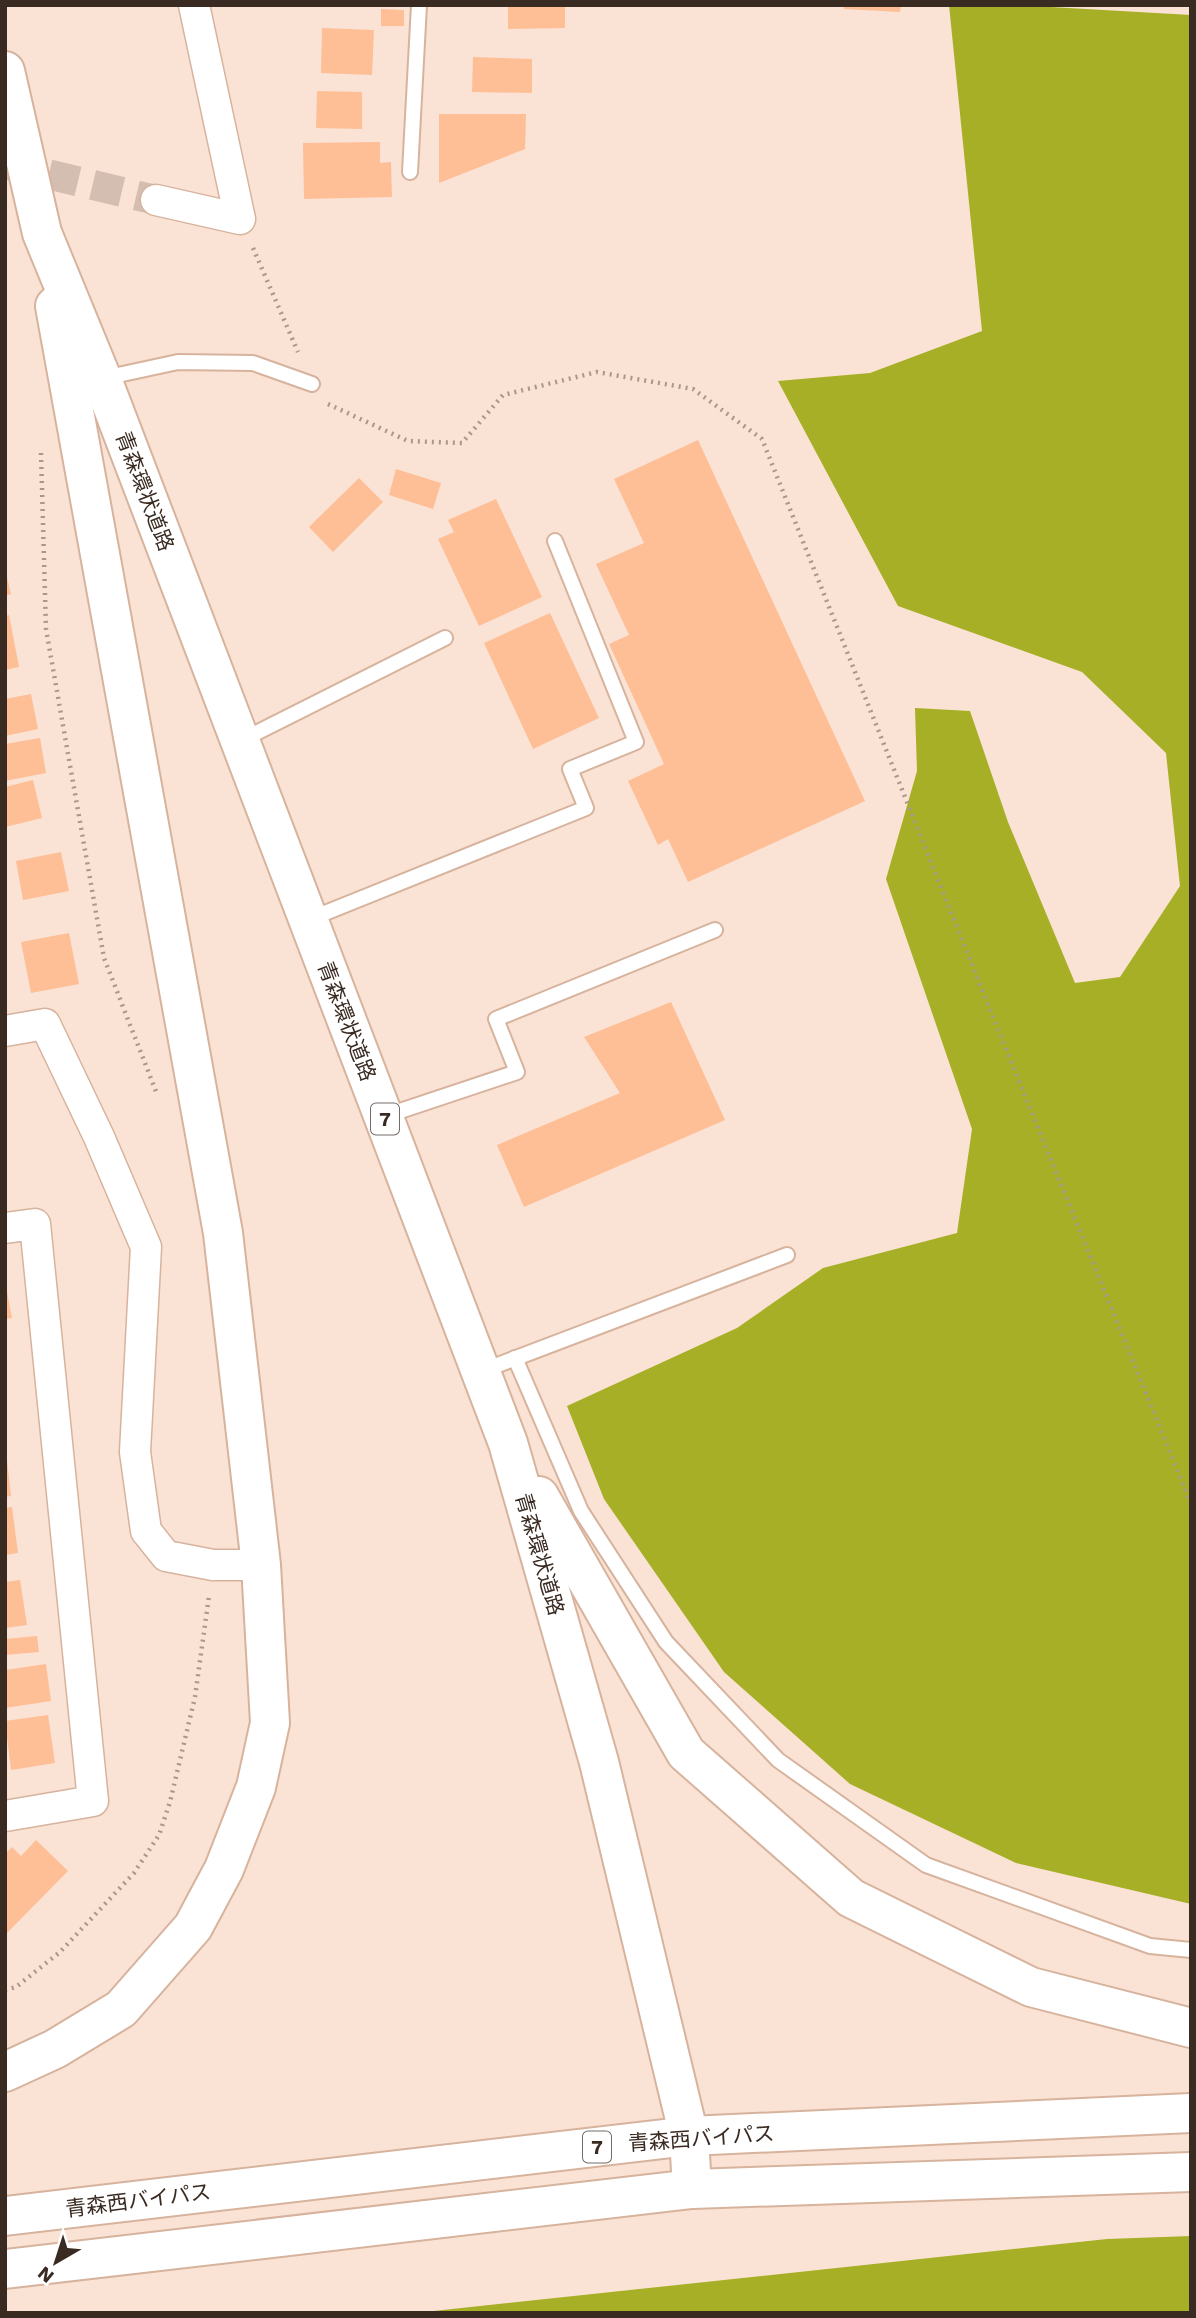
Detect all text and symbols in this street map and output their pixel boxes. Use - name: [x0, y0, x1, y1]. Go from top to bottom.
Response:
- street label: 青森環状道路: [111, 428, 179, 554]
- street label: 青森環状道路: [313, 958, 381, 1084]
- road number: 7: [371, 1104, 399, 1134]
- street label: 青森環状道路: [511, 1490, 569, 1618]
- street label: 青森西バイパス: [627, 2120, 775, 2156]
- road number: 7: [583, 2132, 611, 2162]
- street label: 青森西バイパス: [64, 2179, 212, 2221]
- north arrow: [21, 2227, 91, 2297]
- text: N: [33, 2261, 58, 2288]

